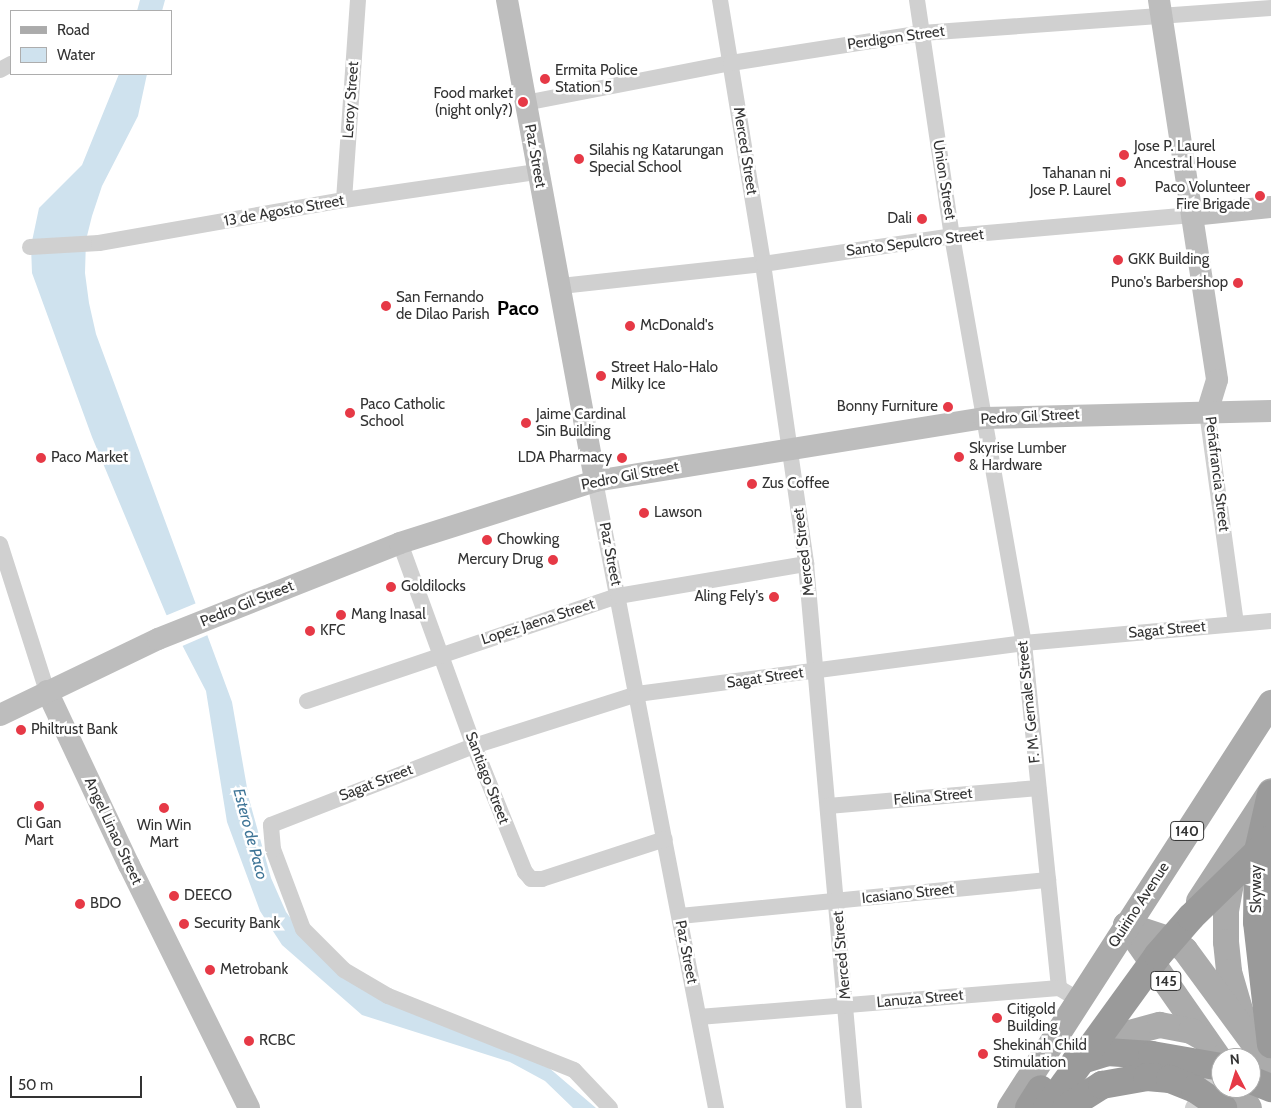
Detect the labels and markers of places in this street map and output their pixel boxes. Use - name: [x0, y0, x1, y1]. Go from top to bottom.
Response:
- place label: Ermita Police Station 5: [555, 61, 638, 96]
- marker: Ermita Police Station 5: [539, 73, 551, 85]
- place label: Food market (night only?): [433, 84, 513, 119]
- marker: Food market (night only?): [517, 96, 529, 108]
- place label: Jose P. Laurel Ancestral House: [1134, 137, 1236, 172]
- place label: Silahis ng Katarungan Special School: [589, 141, 724, 176]
- marker: Jose P. Laurel Ancestral House: [1118, 149, 1130, 161]
- marker: Silahis ng Katarungan Special School: [573, 153, 585, 165]
- place label: Tahanan ni Jose P. Laurel: [1030, 164, 1111, 199]
- marker: Tahanan ni Jose P. Laurel: [1115, 176, 1127, 188]
- place label: Paco Volunteer Fire Brigade: [1155, 178, 1250, 213]
- marker: Paco Volunteer Fire Brigade: [1254, 190, 1266, 202]
- place label: Dali: [887, 210, 912, 228]
- marker: Dali: [916, 213, 928, 225]
- place label: GKK Building: [1128, 251, 1209, 269]
- marker: GKK Building: [1112, 254, 1124, 266]
- place label: Puno's Barbershop: [1111, 274, 1228, 292]
- marker: Puno's Barbershop: [1232, 277, 1244, 289]
- place label: San Fernando de Dilao Parish: [396, 288, 490, 323]
- marker: San Fernando de Dilao Parish: [380, 300, 392, 312]
- place label: McDonald's: [640, 317, 714, 335]
- marker: McDonald's: [624, 320, 636, 332]
- place label: Street Halo-Halo Milky Ice: [611, 358, 718, 393]
- marker: Street Halo-Halo Milky Ice: [595, 370, 607, 382]
- place label: Paco Catholic School: [360, 395, 445, 430]
- place label: Bonny Furniture: [837, 398, 938, 416]
- marker: Bonny Furniture: [942, 401, 954, 413]
- place label: Jaime Cardinal Sin Building: [536, 405, 626, 440]
- marker: Paco Catholic School: [344, 407, 356, 419]
- marker: Jaime Cardinal Sin Building: [520, 417, 532, 429]
- place label: Skyrise Lumber & Hardware: [969, 439, 1066, 474]
- place label: Paco Market: [51, 449, 128, 467]
- place label: LDA Pharmacy: [518, 449, 612, 467]
- marker: Skyrise Lumber & Hardware: [953, 451, 965, 463]
- marker: Paco Market: [35, 452, 47, 464]
- marker: LDA Pharmacy: [616, 452, 628, 464]
- place label: Zus Coffee: [762, 475, 830, 493]
- marker: Zus Coffee: [746, 478, 758, 490]
- place label: Lawson: [654, 504, 702, 522]
- marker: Lawson: [638, 507, 650, 519]
- place label: Chowking: [497, 531, 559, 549]
- marker: Chowking: [481, 534, 493, 546]
- place label: Mercury Drug: [458, 551, 543, 569]
- marker: Mercury Drug: [547, 554, 559, 566]
- place label: Goldilocks: [401, 578, 466, 596]
- marker: Goldilocks: [385, 581, 397, 593]
- place label: Aling Fely's: [694, 588, 764, 606]
- marker: Aling Fely's: [768, 591, 780, 603]
- place label: Mang Inasal: [351, 606, 426, 624]
- marker: Mang Inasal: [335, 609, 347, 621]
- place label: KFC: [320, 622, 345, 640]
- marker: KFC: [304, 625, 316, 637]
- place label: Philtrust Bank: [31, 721, 118, 739]
- marker: Philtrust Bank: [15, 724, 27, 736]
- marker: Cli Gan Mart: [33, 800, 45, 812]
- marker: Win Win Mart: [158, 802, 170, 814]
- place label: Cli Gan Mart: [17, 814, 61, 849]
- place label: Win Win Mart: [137, 816, 191, 851]
- place label: DEECO: [184, 887, 232, 905]
- marker: DEECO: [168, 890, 180, 902]
- place label: BDO: [90, 895, 121, 913]
- marker: BDO: [74, 898, 86, 910]
- place label: Security Bank: [194, 915, 280, 933]
- marker: Security Bank: [178, 918, 190, 930]
- place label: Metrobank: [220, 961, 288, 979]
- marker: Metrobank: [204, 964, 216, 976]
- place label: Citigold Building: [1007, 1000, 1058, 1035]
- marker: Citigold Building: [991, 1012, 1003, 1024]
- place label: RCBC: [259, 1032, 295, 1050]
- marker: RCBC: [243, 1035, 255, 1047]
- place label: Shekinah Child Stimulation: [993, 1036, 1087, 1071]
- marker: Shekinah Child Stimulation: [977, 1048, 989, 1060]

